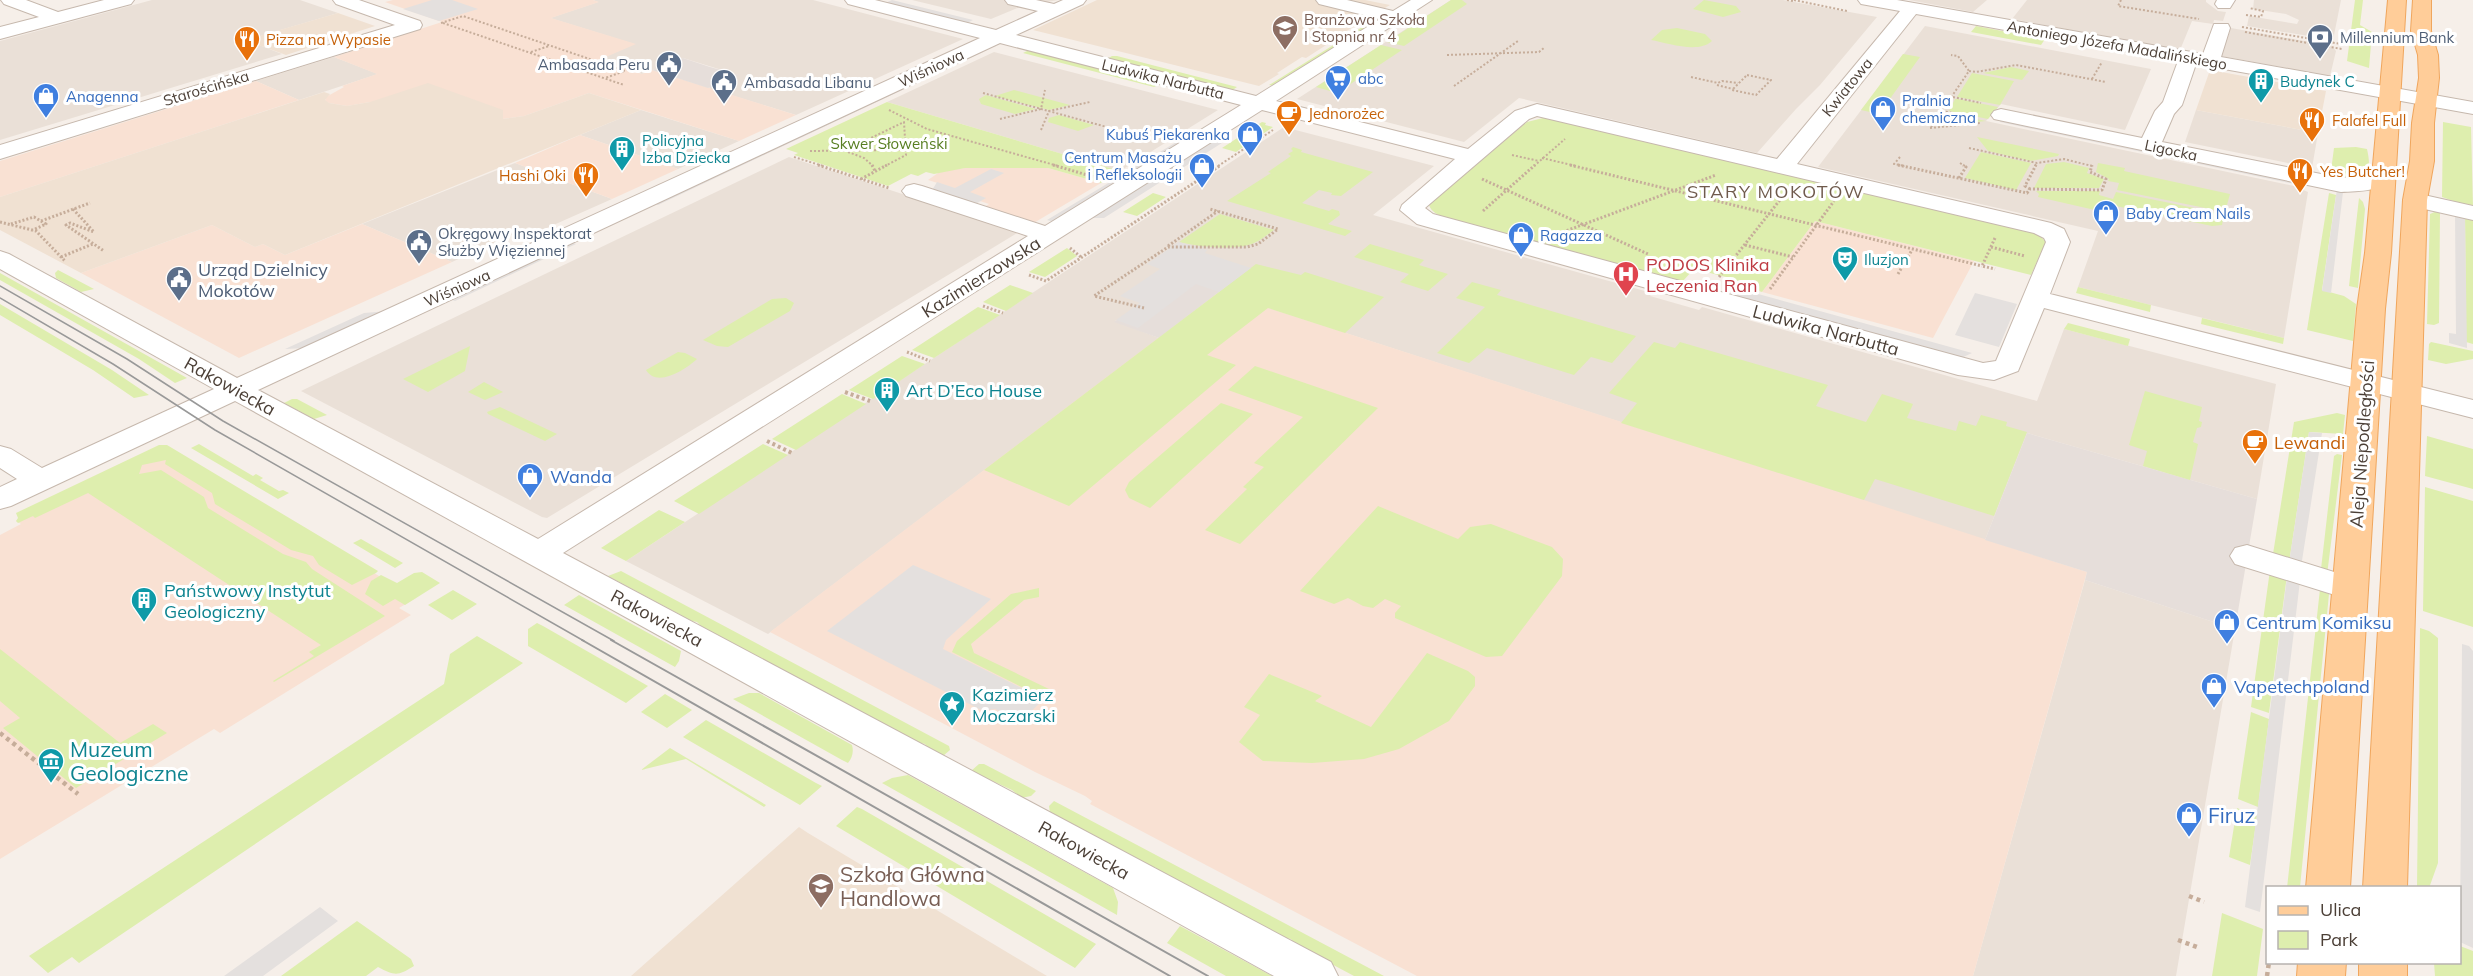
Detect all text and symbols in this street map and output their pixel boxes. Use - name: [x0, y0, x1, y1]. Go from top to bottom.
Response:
- place label: Branżowa Szkoła I Stopnia nr 4: [1304, 10, 1425, 46]
- school or university icon: Branżowa Szkoła I Stopnia nr 4: [1270, 13, 1300, 51]
- street label: Antoniego Józefa Madalińskiego: [2006, 16, 2228, 74]
- bank icon: Millennium Bank: [2305, 22, 2335, 60]
- restaurant icon: Pizza na Wypasie: [232, 24, 262, 62]
- place label: Millennium Bank: [2340, 28, 2455, 47]
- place label: Pizza na Wypasie: [266, 30, 391, 49]
- street label: Wiśniowa: [895, 45, 967, 91]
- public building icon: Ambasada Peru: [654, 49, 684, 87]
- street label: Kwiatowa: [1818, 54, 1876, 120]
- place label: Ambasada Peru: [538, 55, 650, 74]
- street label: Ludwika Narbutta: [1100, 55, 1226, 103]
- supermarket icon: abc: [1323, 63, 1353, 101]
- street label: Starościńska: [161, 66, 251, 110]
- building icon: Budynek C: [2246, 66, 2276, 104]
- public building icon: Ambasada Libanu: [709, 67, 739, 105]
- place label: abc: [1358, 69, 1383, 88]
- place label: Budynek C: [2280, 72, 2355, 91]
- place label: Ambasada Libanu: [744, 73, 872, 92]
- shop icon: Anagenna: [31, 81, 61, 119]
- place label: Anagenna: [66, 87, 139, 106]
- place label: Pralnia chemiczna: [1902, 91, 1976, 127]
- shop icon: Pralnia chemiczna: [1868, 94, 1898, 132]
- cafe icon: Jednorożec: [1274, 98, 1304, 136]
- place label: Jednorożec: [1308, 104, 1385, 123]
- restaurant icon: Falafel Full: [2297, 105, 2327, 143]
- place label: Falafel Full: [2332, 111, 2406, 130]
- shop icon: Kubuś Piekarenka: [1235, 119, 1265, 157]
- place label: Kubuś Piekarenka: [1106, 125, 1230, 144]
- place label: Policyjna Izba Dziecka: [642, 131, 730, 167]
- building icon: Policyjna Izba Dziecka: [607, 134, 637, 172]
- park label: Skwer Słoweński: [830, 134, 948, 153]
- street label: Ligocka: [2143, 135, 2199, 165]
- place label: Centrum Masażu i Refleksologii: [1064, 148, 1182, 184]
- shop icon: Centrum Masażu i Refleksologii: [1187, 151, 1217, 189]
- restaurant icon: Yes Butcher!: [2285, 156, 2315, 194]
- restaurant icon: Hashi Oki: [571, 160, 601, 198]
- place label: Yes Butcher!: [2319, 162, 2405, 181]
- place label: Hashi Oki: [499, 166, 566, 185]
- district label: STARY MOKOTÓW: [1687, 180, 1865, 203]
- shop icon: Baby Cream Nails: [2091, 198, 2121, 236]
- place label: Baby Cream Nails: [2126, 204, 2251, 223]
- shop icon: Ragazza: [1506, 220, 1536, 258]
- place label: Okręgowy Inspektorat Służby Więziennej: [438, 224, 592, 260]
- place label: Ragazza: [1540, 226, 1602, 245]
- public building icon: Okręgowy Inspektorat Służby Więziennej: [404, 227, 434, 265]
- street label: Kazimierzowska: [917, 231, 1045, 323]
- theatre icon: Iluzjon: [1830, 244, 1860, 282]
- place label: Iluzjon: [1864, 250, 1909, 269]
- place label: PODOS Klinika Leczenia Ran: [1646, 253, 1770, 297]
- place label: Urząd Dzielnicy Mokotów: [198, 258, 328, 302]
- hospital icon: PODOS Klinika Leczenia Ran: [1611, 259, 1641, 297]
- public building icon: Urząd Dzielnicy Mokotów: [164, 264, 194, 302]
- street label: Wiśniowa: [421, 265, 493, 311]
- street label: Ludwika Narbutta: [1750, 299, 1902, 361]
- street label: Rakowiecka: [180, 351, 280, 421]
- street label: Aleja Niepodległości: [2345, 359, 2379, 529]
- building icon: Art D’Eco House: [872, 375, 902, 413]
- place label: Art D’Eco House: [906, 379, 1042, 402]
- cafe icon: Lewandi: [2240, 427, 2270, 465]
- place label: Lewandi: [2274, 431, 2345, 454]
- shop icon: Wanda: [515, 461, 545, 499]
- place label: Wanda: [550, 465, 612, 488]
- place label: Państwowy Instytut Geologiczny: [164, 579, 331, 623]
- street label: Rakowiecka: [607, 584, 707, 652]
- building icon: Państwowy Instytut Geologiczny: [129, 585, 159, 623]
- shop icon: Centrum Komiksu: [2212, 607, 2242, 645]
- place label: Centrum Komiksu: [2246, 611, 2392, 634]
- shop icon: Vapetechpoland: [2199, 671, 2229, 709]
- place label: Vapetechpoland: [2234, 675, 2370, 698]
- place label: Kazimierz Moczarski: [972, 683, 1056, 727]
- place icon: Kazimierz Moczarski: [937, 689, 967, 727]
- place label: Muzeum Geologiczne: [70, 736, 188, 786]
- museum icon: Muzeum Geologiczne: [36, 746, 66, 784]
- shop icon: Firuz: [2174, 800, 2204, 838]
- place label: Firuz: [2208, 802, 2255, 828]
- street label: Rakowiecka: [1034, 815, 1134, 885]
- place label: Szkoła Główna Handlowa: [840, 861, 985, 911]
- school or university icon: Szkoła Główna Handlowa: [806, 871, 836, 909]
- legend: [2266, 886, 2461, 964]
- text: Ulica: [2320, 898, 2361, 921]
- text: Park: [2320, 928, 2359, 951]

